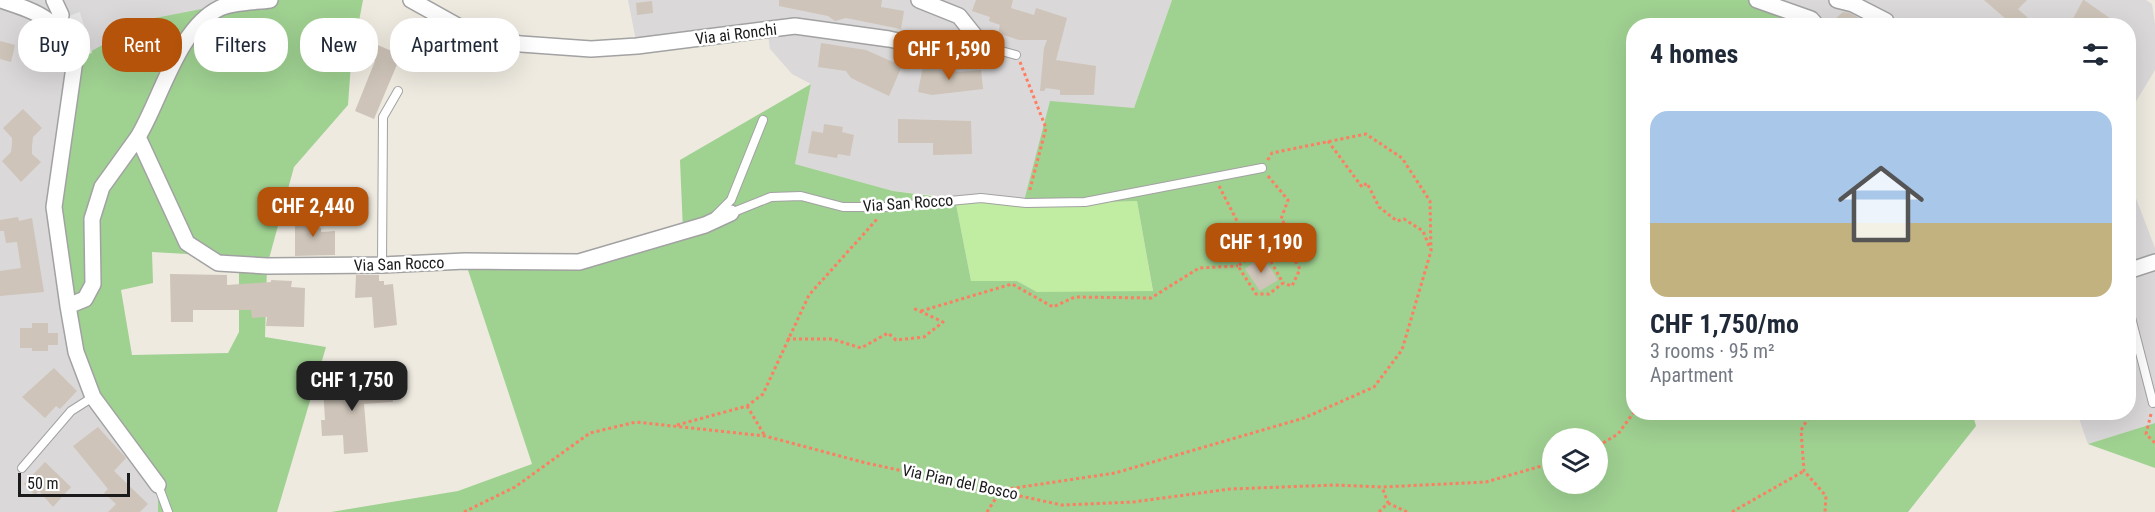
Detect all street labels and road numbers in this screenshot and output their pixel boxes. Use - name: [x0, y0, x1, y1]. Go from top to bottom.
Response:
- street label: Via ai Ronchi: [694, 20, 778, 48]
- street label: Via San Rocco: [862, 190, 954, 216]
- street label: Via San Rocco: [353, 253, 445, 275]
- street label: Via Pian del Bosco: [900, 460, 1020, 504]

